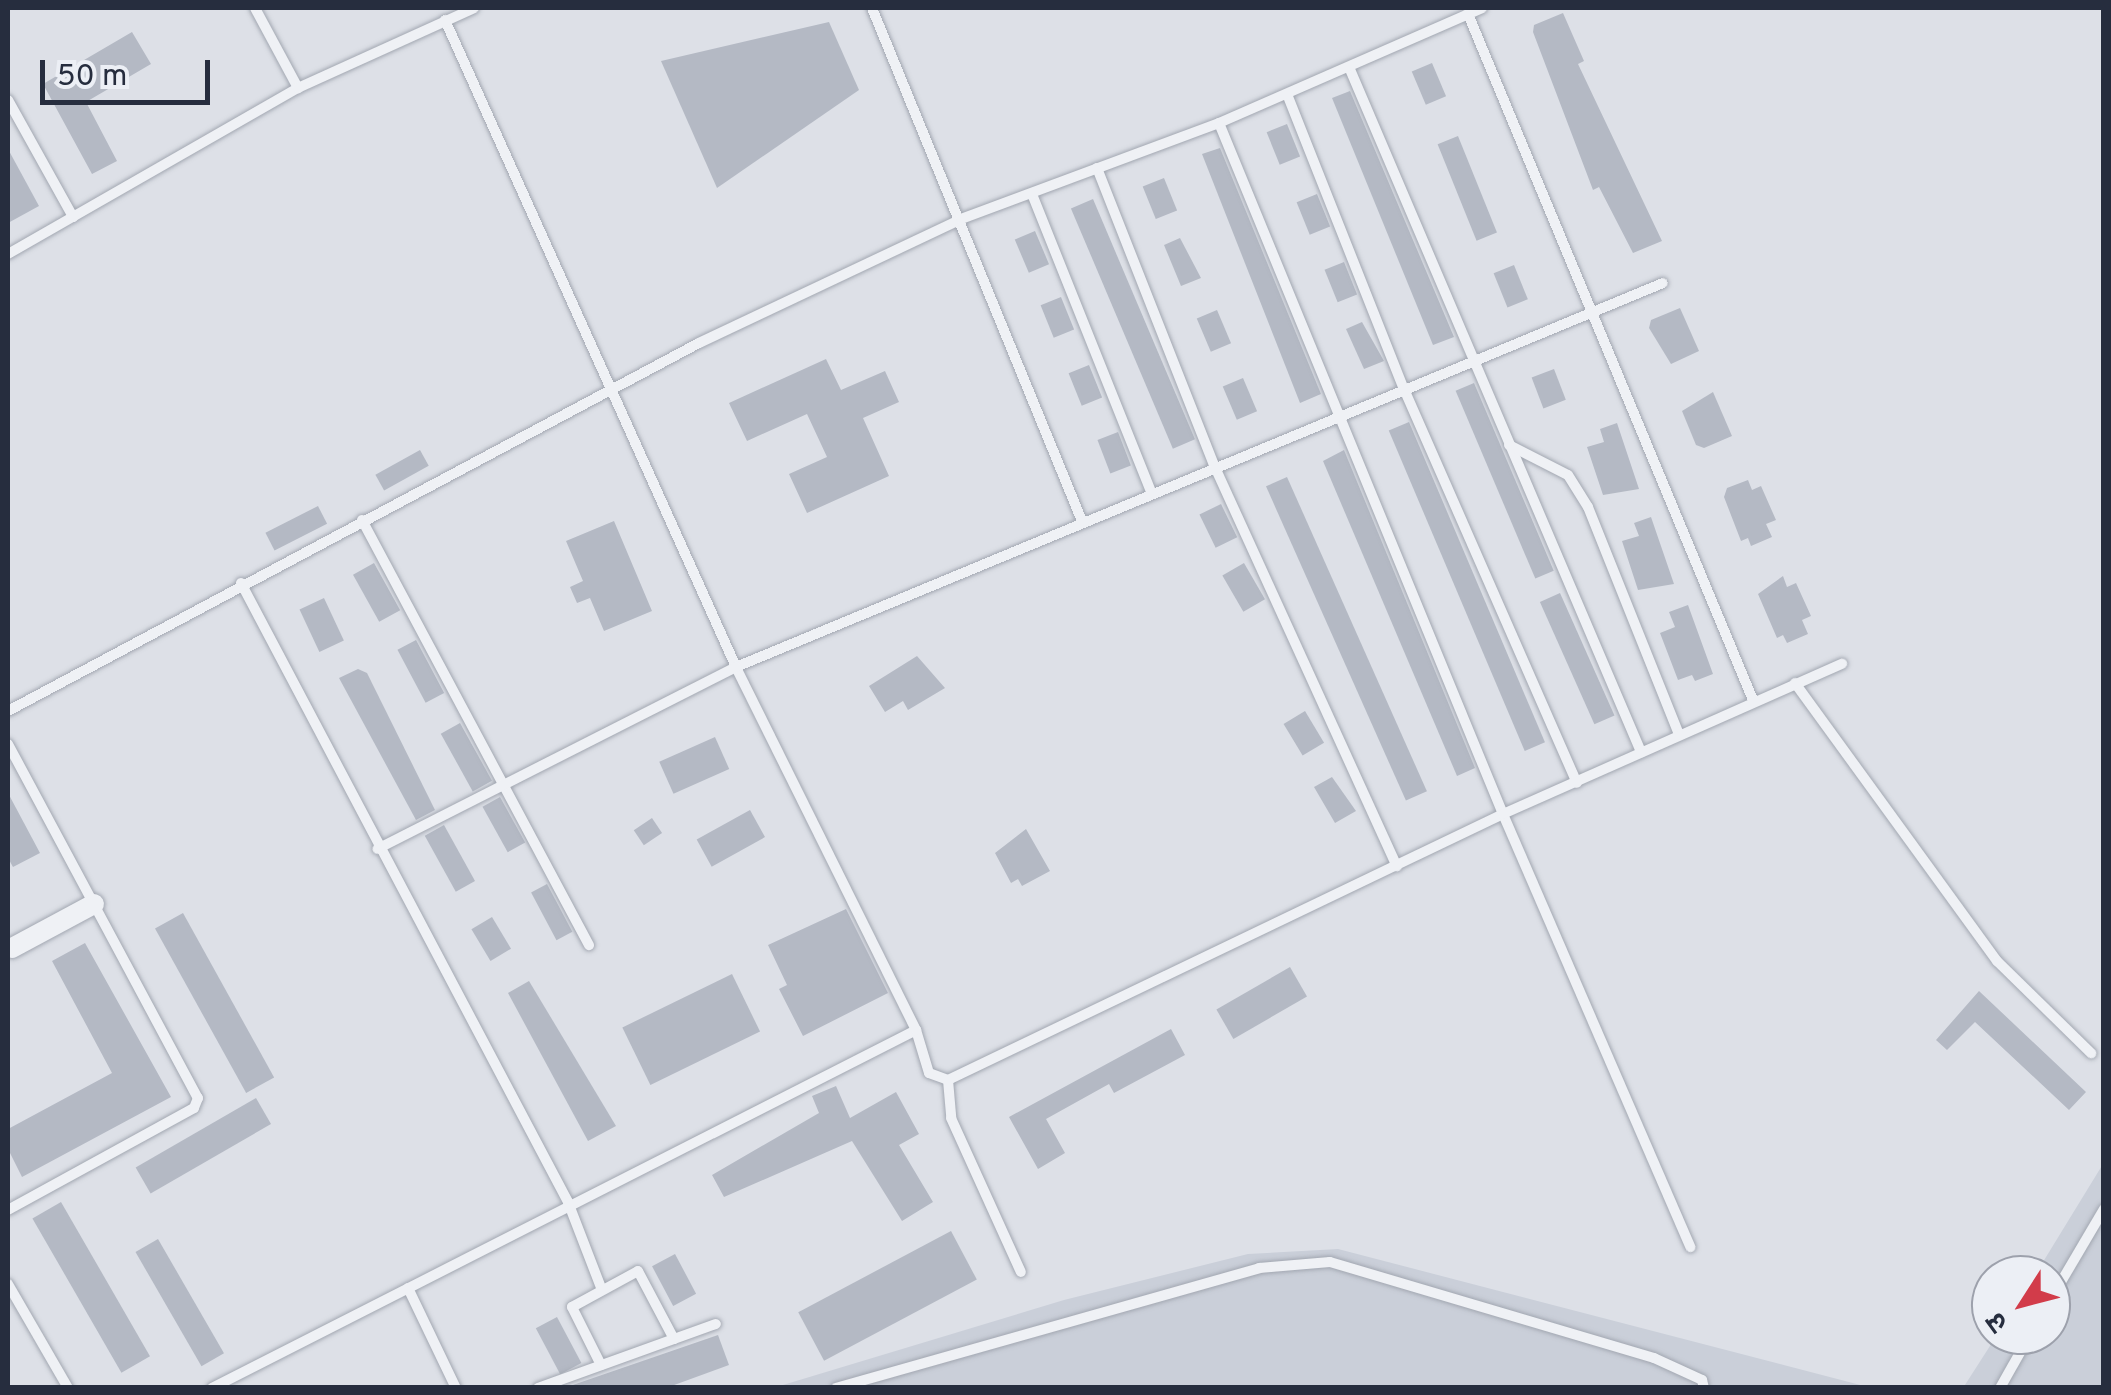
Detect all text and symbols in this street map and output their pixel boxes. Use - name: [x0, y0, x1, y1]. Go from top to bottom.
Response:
- scale bar: [45, 40, 215, 102]
- text: 50 m: [57, 59, 127, 96]
- north arrow: [1971, 1255, 2071, 1355]
- text: उ: [1979, 1304, 2018, 1339]

